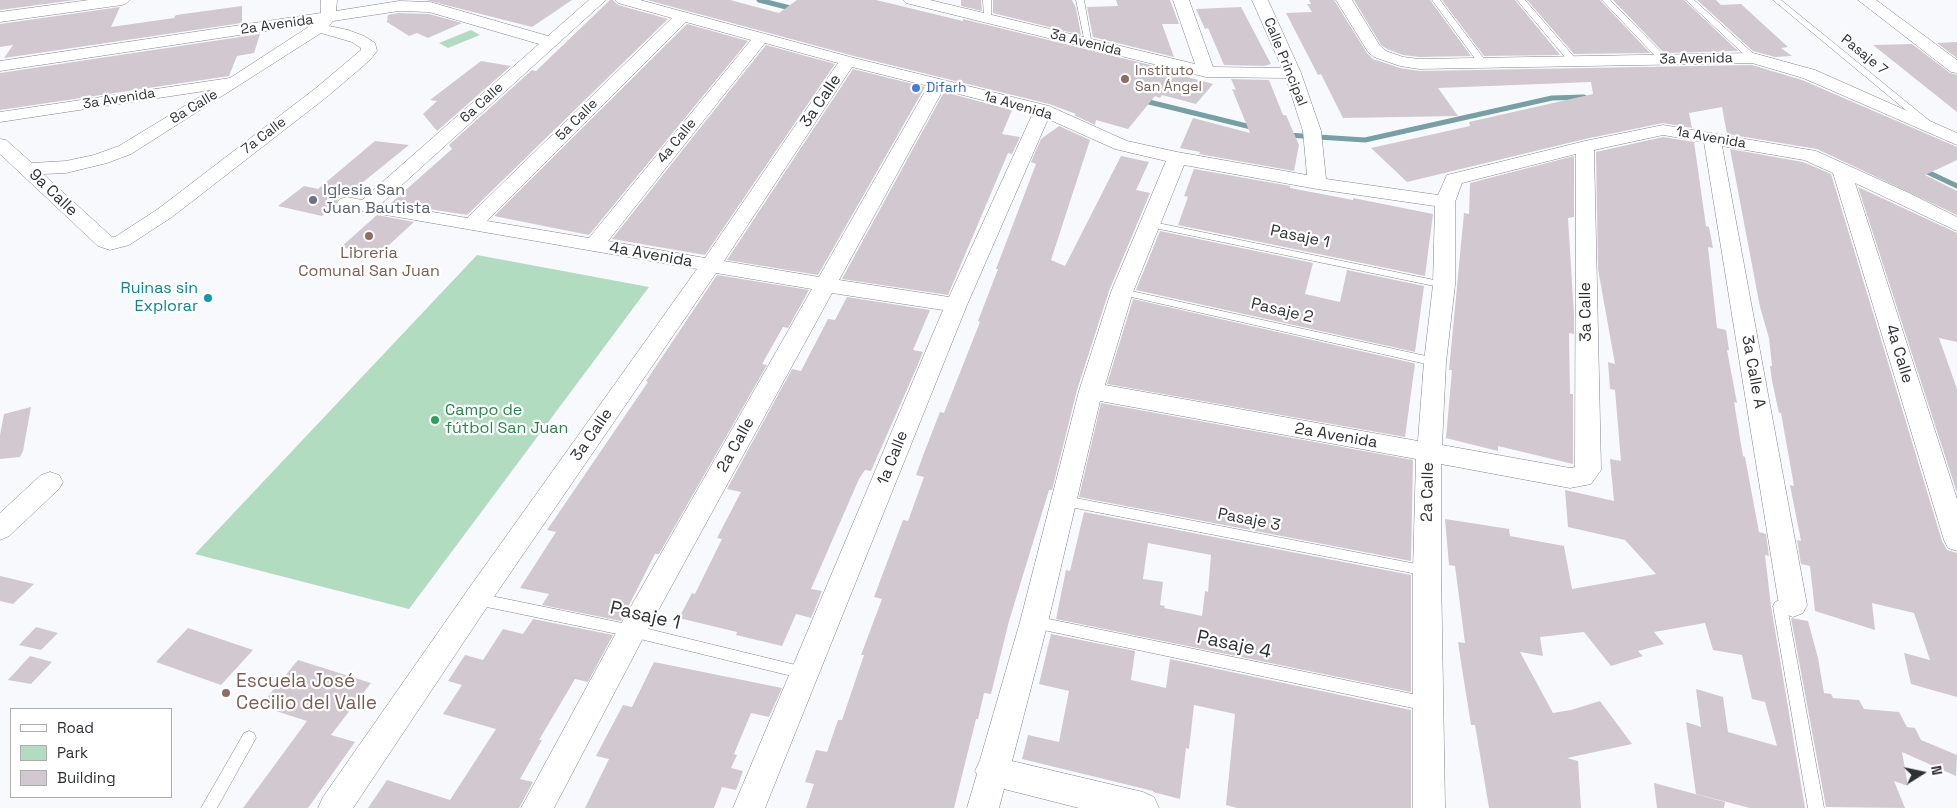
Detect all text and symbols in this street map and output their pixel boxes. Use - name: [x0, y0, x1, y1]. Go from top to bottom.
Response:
- street label: 2a Avenida: [240, 12, 314, 38]
- street label: Calle Principal: [1260, 15, 1310, 109]
- street label: 3a Avenida: [1048, 26, 1124, 60]
- street label: Pasaje 7: [1837, 31, 1891, 79]
- street label: 3a Avenida: [1659, 50, 1733, 68]
- place label: Instituto San Ángel: [1135, 63, 1202, 95]
- street label: 3a Calle: [796, 71, 846, 131]
- marker: Instituto San Ángel: [1119, 73, 1131, 85]
- street label: 6a Calle: [457, 79, 507, 127]
- place label: Difarh: [926, 80, 967, 96]
- marker: Difarh: [910, 82, 922, 94]
- street label: 3a Avenida: [81, 85, 157, 113]
- street label: 8a Calle: [167, 86, 221, 128]
- street label: 1a Avenida: [982, 88, 1054, 124]
- street label: 5a Calle: [553, 96, 601, 144]
- street label: 7a Calle: [238, 114, 290, 158]
- street label: 4a Calle: [654, 115, 700, 167]
- street label: 1a Avenida: [1675, 124, 1747, 152]
- street label: 9a Calle: [25, 165, 81, 221]
- place label: Iglesia San Juan Bautista: [323, 181, 430, 219]
- marker: Iglesia San Juan Bautista: [307, 194, 319, 206]
- street label: Pasaje 1: [1268, 221, 1332, 253]
- marker: Libreria Comunal San Juan: [363, 230, 375, 242]
- street label: 4a Avenida: [608, 238, 694, 272]
- place label: Libreria Comunal San Juan: [298, 244, 440, 282]
- place label: Ruinas sin Explorar: [121, 279, 198, 317]
- street label: 3a Calle: [1576, 282, 1596, 342]
- marker: Ruinas sin Explorar: [202, 292, 214, 304]
- street label: Pasaje 2: [1249, 295, 1315, 327]
- street label: 4a Calle: [1881, 322, 1917, 386]
- street label: 3a Calle A: [1737, 334, 1769, 410]
- place label: Campo de fútbol San Juan: [445, 401, 568, 439]
- street label: 3a Calle: [567, 405, 617, 465]
- marker: Campo de fútbol San Juan: [429, 414, 441, 426]
- street label: 2a Calle: [713, 414, 759, 476]
- street label: 2a Avenida: [1293, 419, 1379, 453]
- street label: 1a Calle: [873, 428, 913, 488]
- street label: 2a Calle: [1418, 462, 1438, 522]
- street label: Pasaje 3: [1216, 505, 1282, 535]
- street label: Pasaje 1: [608, 597, 682, 635]
- street label: Pasaje 4: [1195, 626, 1273, 664]
- place label: Escuela José Cecilio del Valle: [236, 671, 377, 715]
- marker: Escuela José Cecilio del Valle: [220, 687, 232, 699]
- legend: [10, 708, 172, 798]
- text: Road: [57, 718, 94, 737]
- text: Park: [57, 743, 88, 762]
- north arrow: [1897, 748, 1947, 798]
- text: N: [1927, 764, 1946, 777]
- text: Building: [57, 768, 116, 787]

